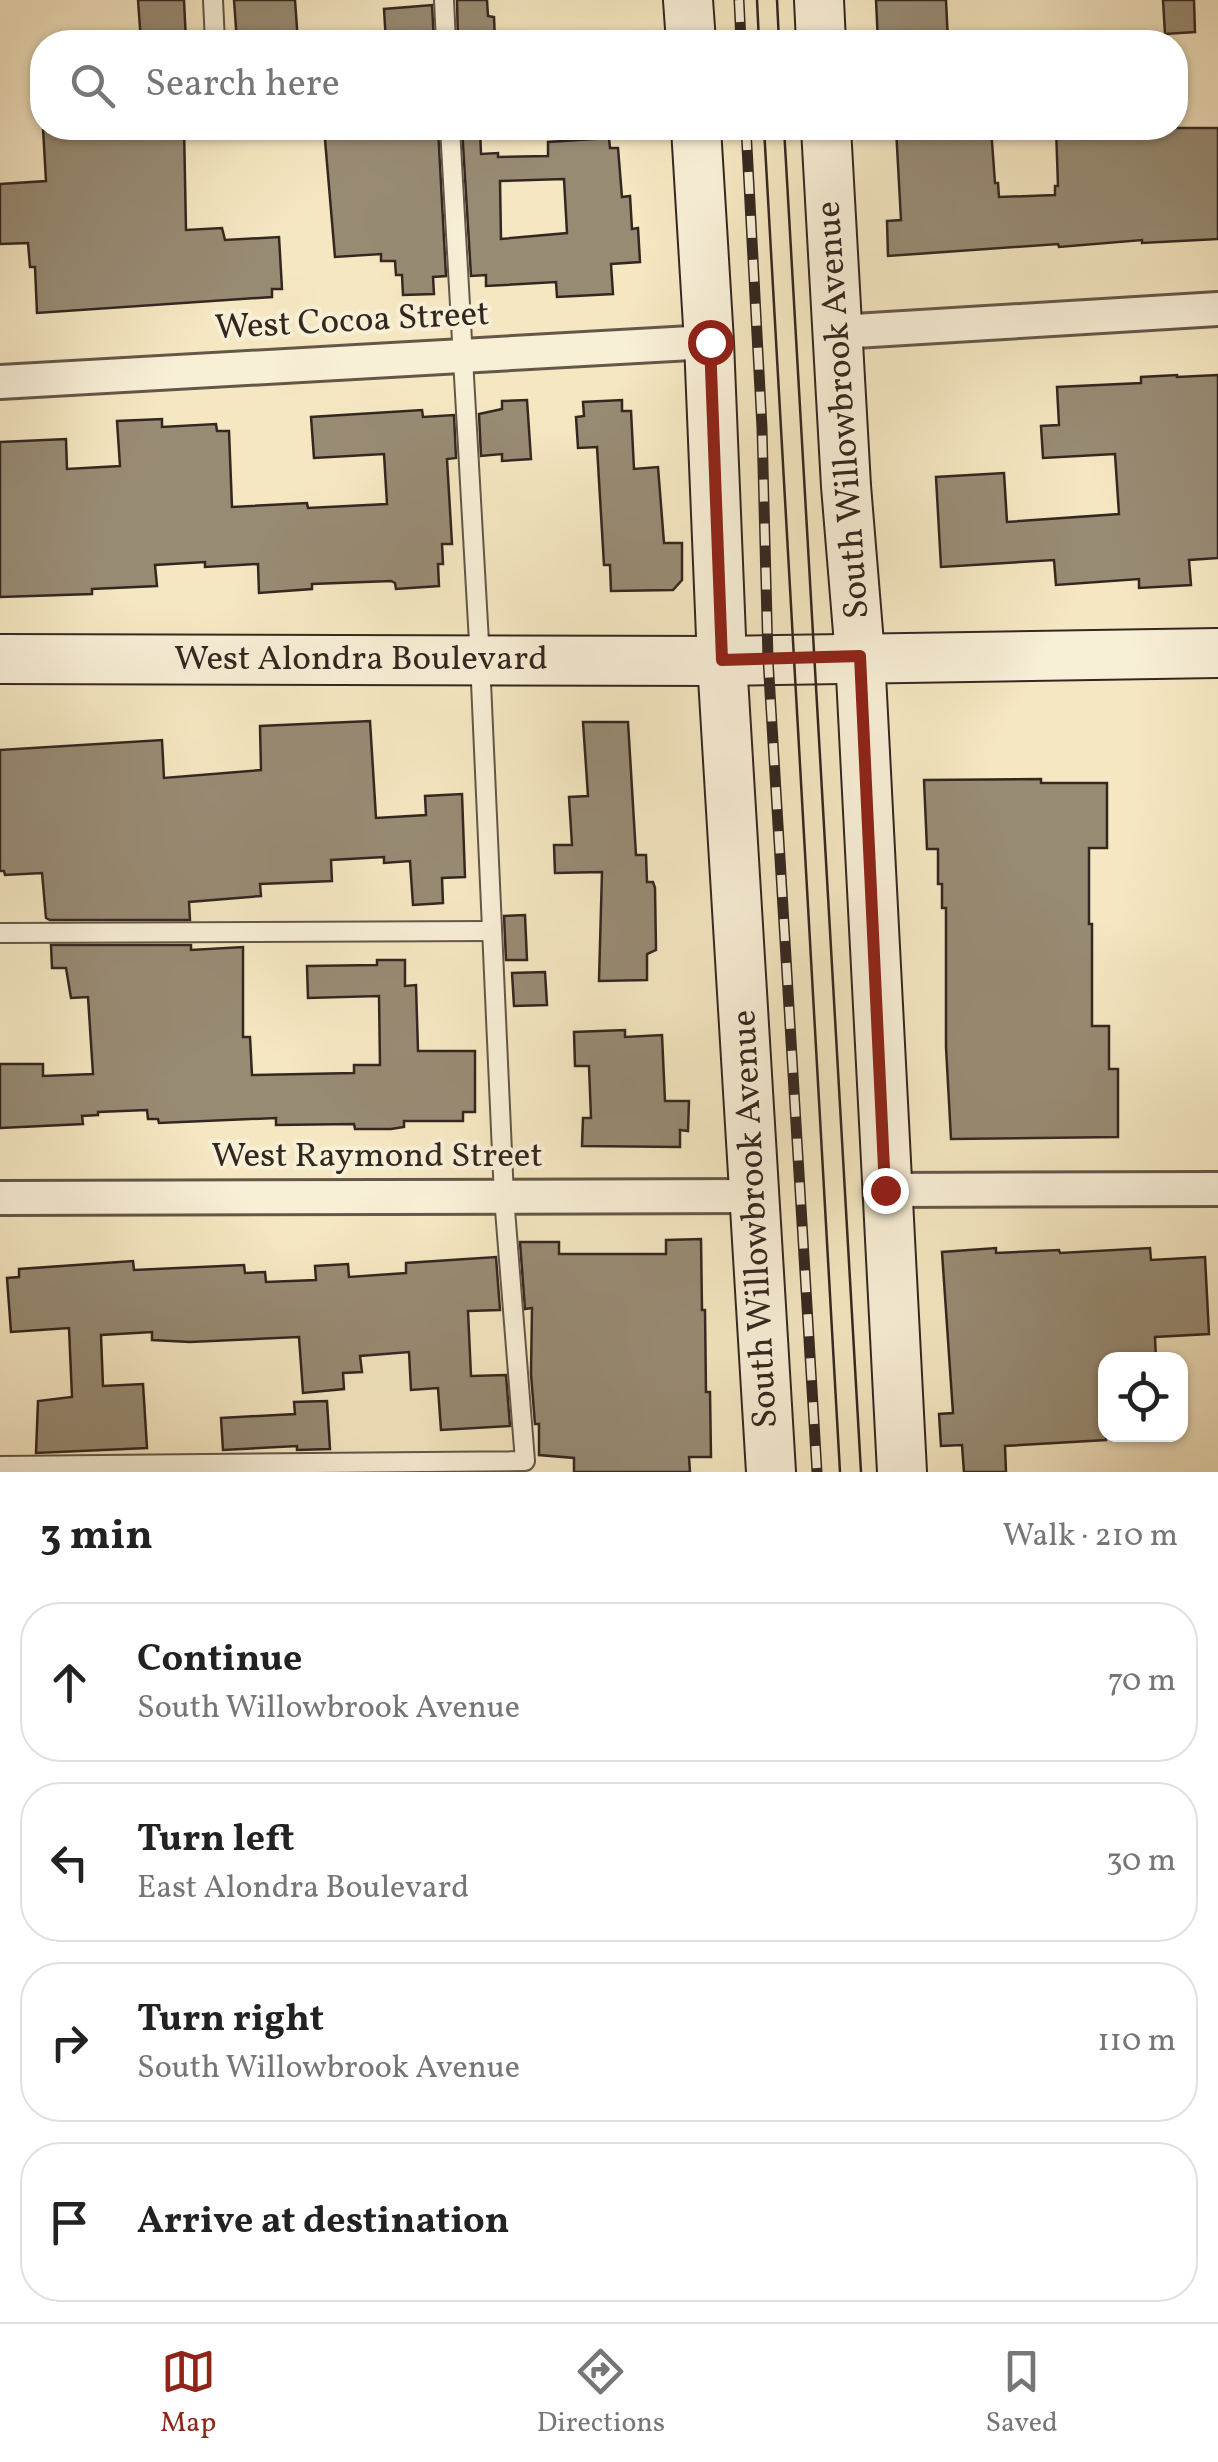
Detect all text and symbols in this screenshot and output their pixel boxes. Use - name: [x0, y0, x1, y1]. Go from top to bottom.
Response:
- search box: [30, 30, 1188, 140]
- icon: search: [65, 58, 120, 113]
- text: Search here: [145, 59, 340, 112]
- street label: South Willowbrook Avenue: [805, 199, 883, 621]
- street label: West Cocoa Street: [213, 291, 491, 353]
- route start: [688, 320, 734, 366]
- street label: West Alondra Boulevard: [174, 636, 548, 684]
- street label: South Willowbrook Avenue: [721, 1009, 791, 1429]
- street label: West Raymond Street: [211, 1133, 543, 1181]
- route end: [863, 1168, 909, 1214]
- map controls: [1098, 1352, 1188, 1442]
- button: locate: [1098, 1352, 1188, 1442]
- text: 3 min: [40, 1508, 153, 1567]
- text: Walk · 210 m: [1003, 1515, 1178, 1559]
- text: Continue: [137, 1634, 302, 1687]
- icon: ahead: [42, 1655, 97, 1710]
- text: 70 m: [1108, 1660, 1176, 1704]
- text: South Willowbrook Avenue: [137, 1687, 520, 1731]
- text: Turn left: [137, 1814, 294, 1867]
- icon: left: [42, 1835, 97, 1890]
- text: 30 m: [1106, 1840, 1176, 1884]
- text: East Alondra Boulevard: [137, 1867, 469, 1911]
- text: Turn right: [137, 1994, 324, 2047]
- icon: right: [42, 2015, 97, 2070]
- text: 110 m: [1097, 2020, 1176, 2064]
- text: South Willowbrook Avenue: [137, 2047, 520, 2091]
- icon: arrive: [42, 2195, 97, 2250]
- text: Arrive at destination: [137, 2196, 510, 2249]
- tab: Map: [160, 2344, 216, 2443]
- tab: Directions: [537, 2344, 665, 2443]
- tab: Saved: [986, 2344, 1058, 2443]

